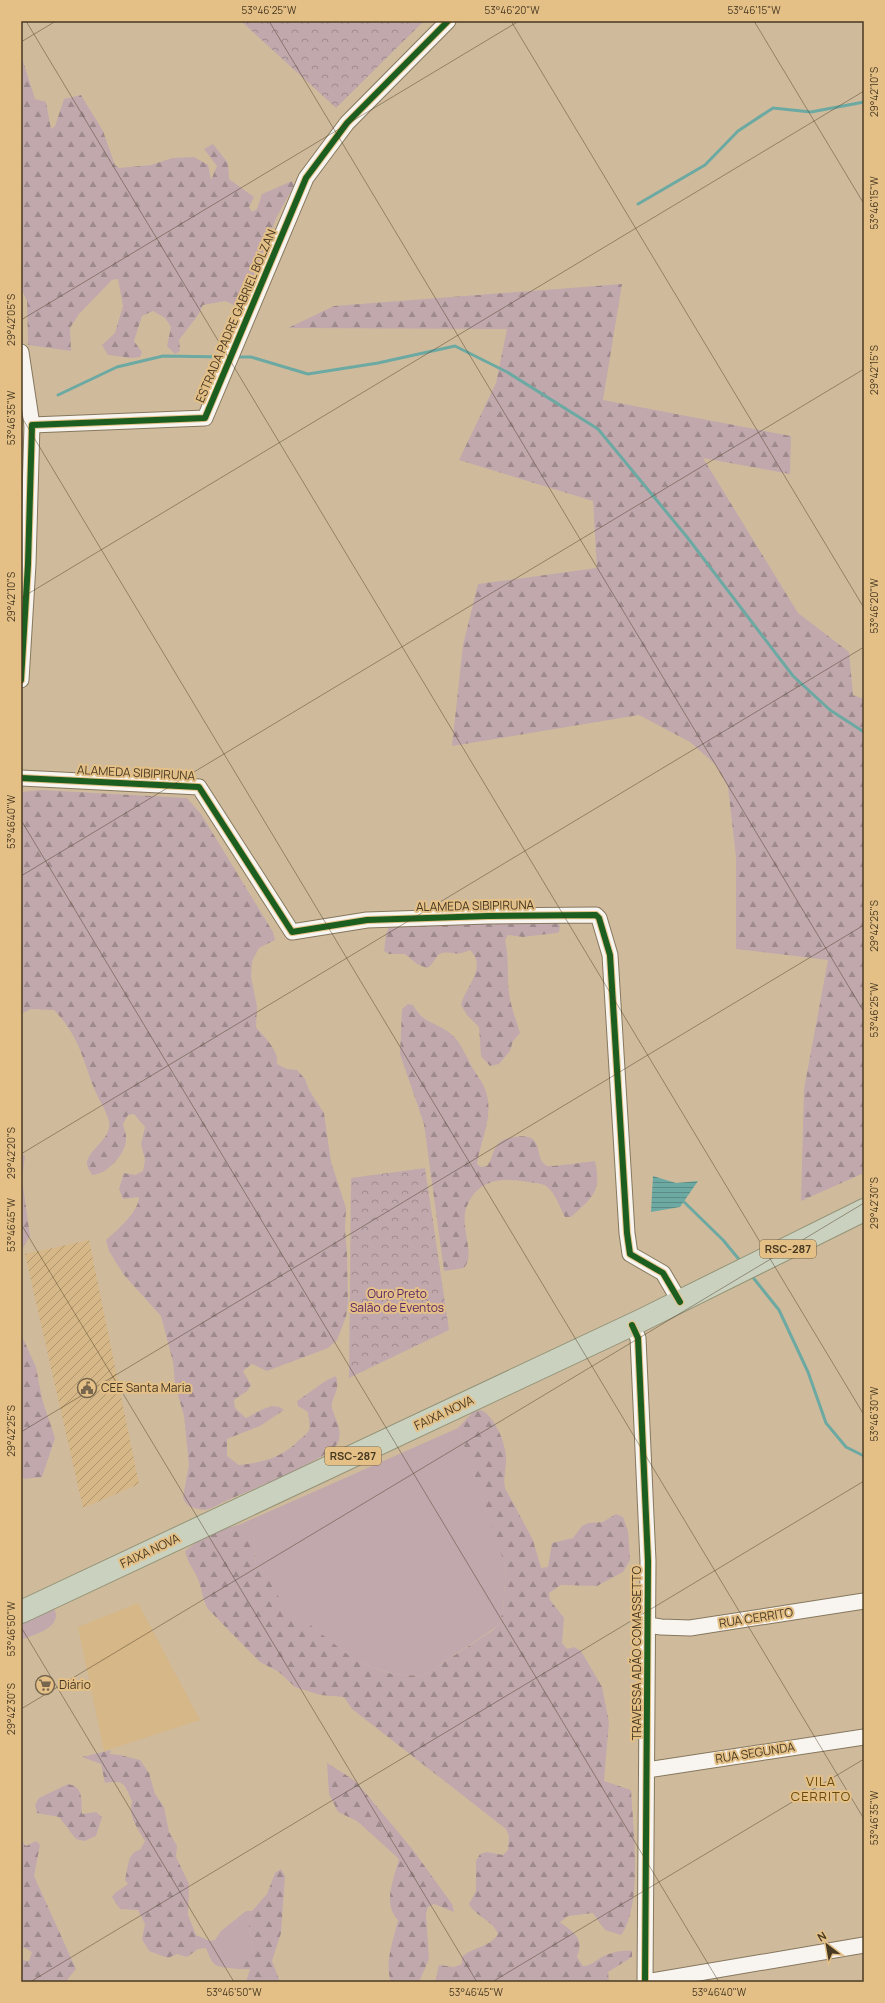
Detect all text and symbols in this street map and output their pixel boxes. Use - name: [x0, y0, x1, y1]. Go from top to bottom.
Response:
- text: 53°46'25"W: [242, 3, 297, 17]
- text: 53°46'20"W: [484, 3, 540, 17]
- text: 53°46'15"W: [728, 3, 781, 17]
- text: 29°42'10"S: [867, 67, 881, 117]
- text: 53°46'15"W: [867, 176, 881, 230]
- street label: ESTRADA PADRE GABRIEL BOLZAN: [191, 226, 280, 405]
- text: 29°42'05"S: [4, 294, 18, 346]
- text: 29°42'15"S: [867, 345, 881, 395]
- text: 53°46'35"W: [4, 390, 18, 445]
- text: 29°42'10"S: [4, 572, 18, 622]
- text: 53°46'20"W: [867, 578, 881, 634]
- street label: ALAMEDA SIBIPIRUNA: [77, 761, 196, 784]
- text: 53°46'40"W: [4, 794, 18, 849]
- street label: ALAMEDA SIBIPIRUNA: [416, 896, 535, 915]
- text: 29°42'25"S: [867, 900, 881, 952]
- text: 53°46'25"W: [867, 982, 881, 1037]
- text: 29°42'20"S: [4, 1127, 18, 1179]
- text: 29°42'30"S: [867, 1177, 881, 1229]
- text: 53°46'45"W: [4, 1197, 18, 1252]
- road number: RSC-287: [760, 1240, 816, 1258]
- park label: Ouro Preto Salão de Eventos: [350, 1285, 444, 1316]
- public building icon: CEE Santa Maria: [76, 1377, 98, 1399]
- place label: CEE Santa Maria: [101, 1379, 191, 1396]
- text: 53°46'30"W: [867, 1386, 881, 1441]
- street label: FAIXA NOVA: [411, 1391, 477, 1434]
- text: 29°42'25"S: [4, 1405, 18, 1457]
- road number: RSC-287: [325, 1447, 381, 1465]
- street label: FAIXA NOVA: [117, 1529, 183, 1572]
- street label: TRAVESSA ADÃO COMASSETTO: [628, 1566, 645, 1740]
- text: 53°46'50"W: [4, 1601, 18, 1657]
- street label: RUA CERRITO: [718, 1603, 795, 1632]
- supermarket icon: Diário: [34, 1674, 56, 1696]
- place label: Diário: [59, 1676, 91, 1693]
- text: 29°42'30"S: [4, 1683, 18, 1735]
- street label: RUA SEGUNDA: [714, 1738, 796, 1767]
- district label: VILA CERRITO: [791, 1772, 851, 1805]
- text: 53°46'35"W: [867, 1790, 881, 1845]
- north arrow: [807, 1925, 847, 1965]
- text: N: [814, 1927, 829, 1944]
- text: 53°46'50"W: [206, 1985, 262, 1999]
- text: 53°46'45"W: [449, 1985, 504, 1999]
- text: 53°46'40"W: [692, 1985, 747, 1999]

